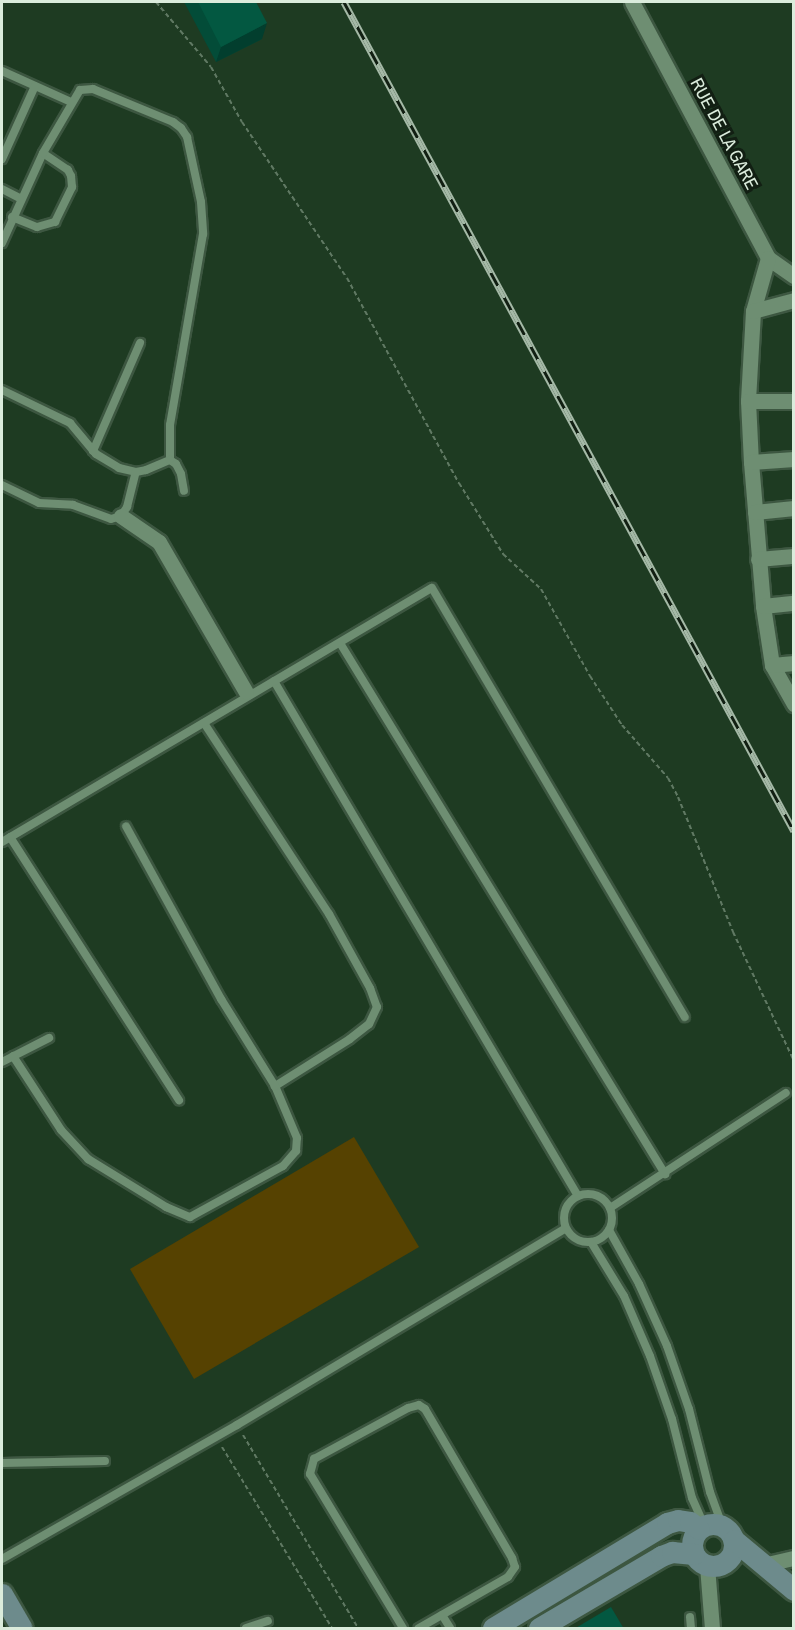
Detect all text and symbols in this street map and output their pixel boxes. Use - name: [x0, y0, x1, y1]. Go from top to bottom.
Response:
- street label: RUE DE LA GARE: [685, 74, 763, 194]

